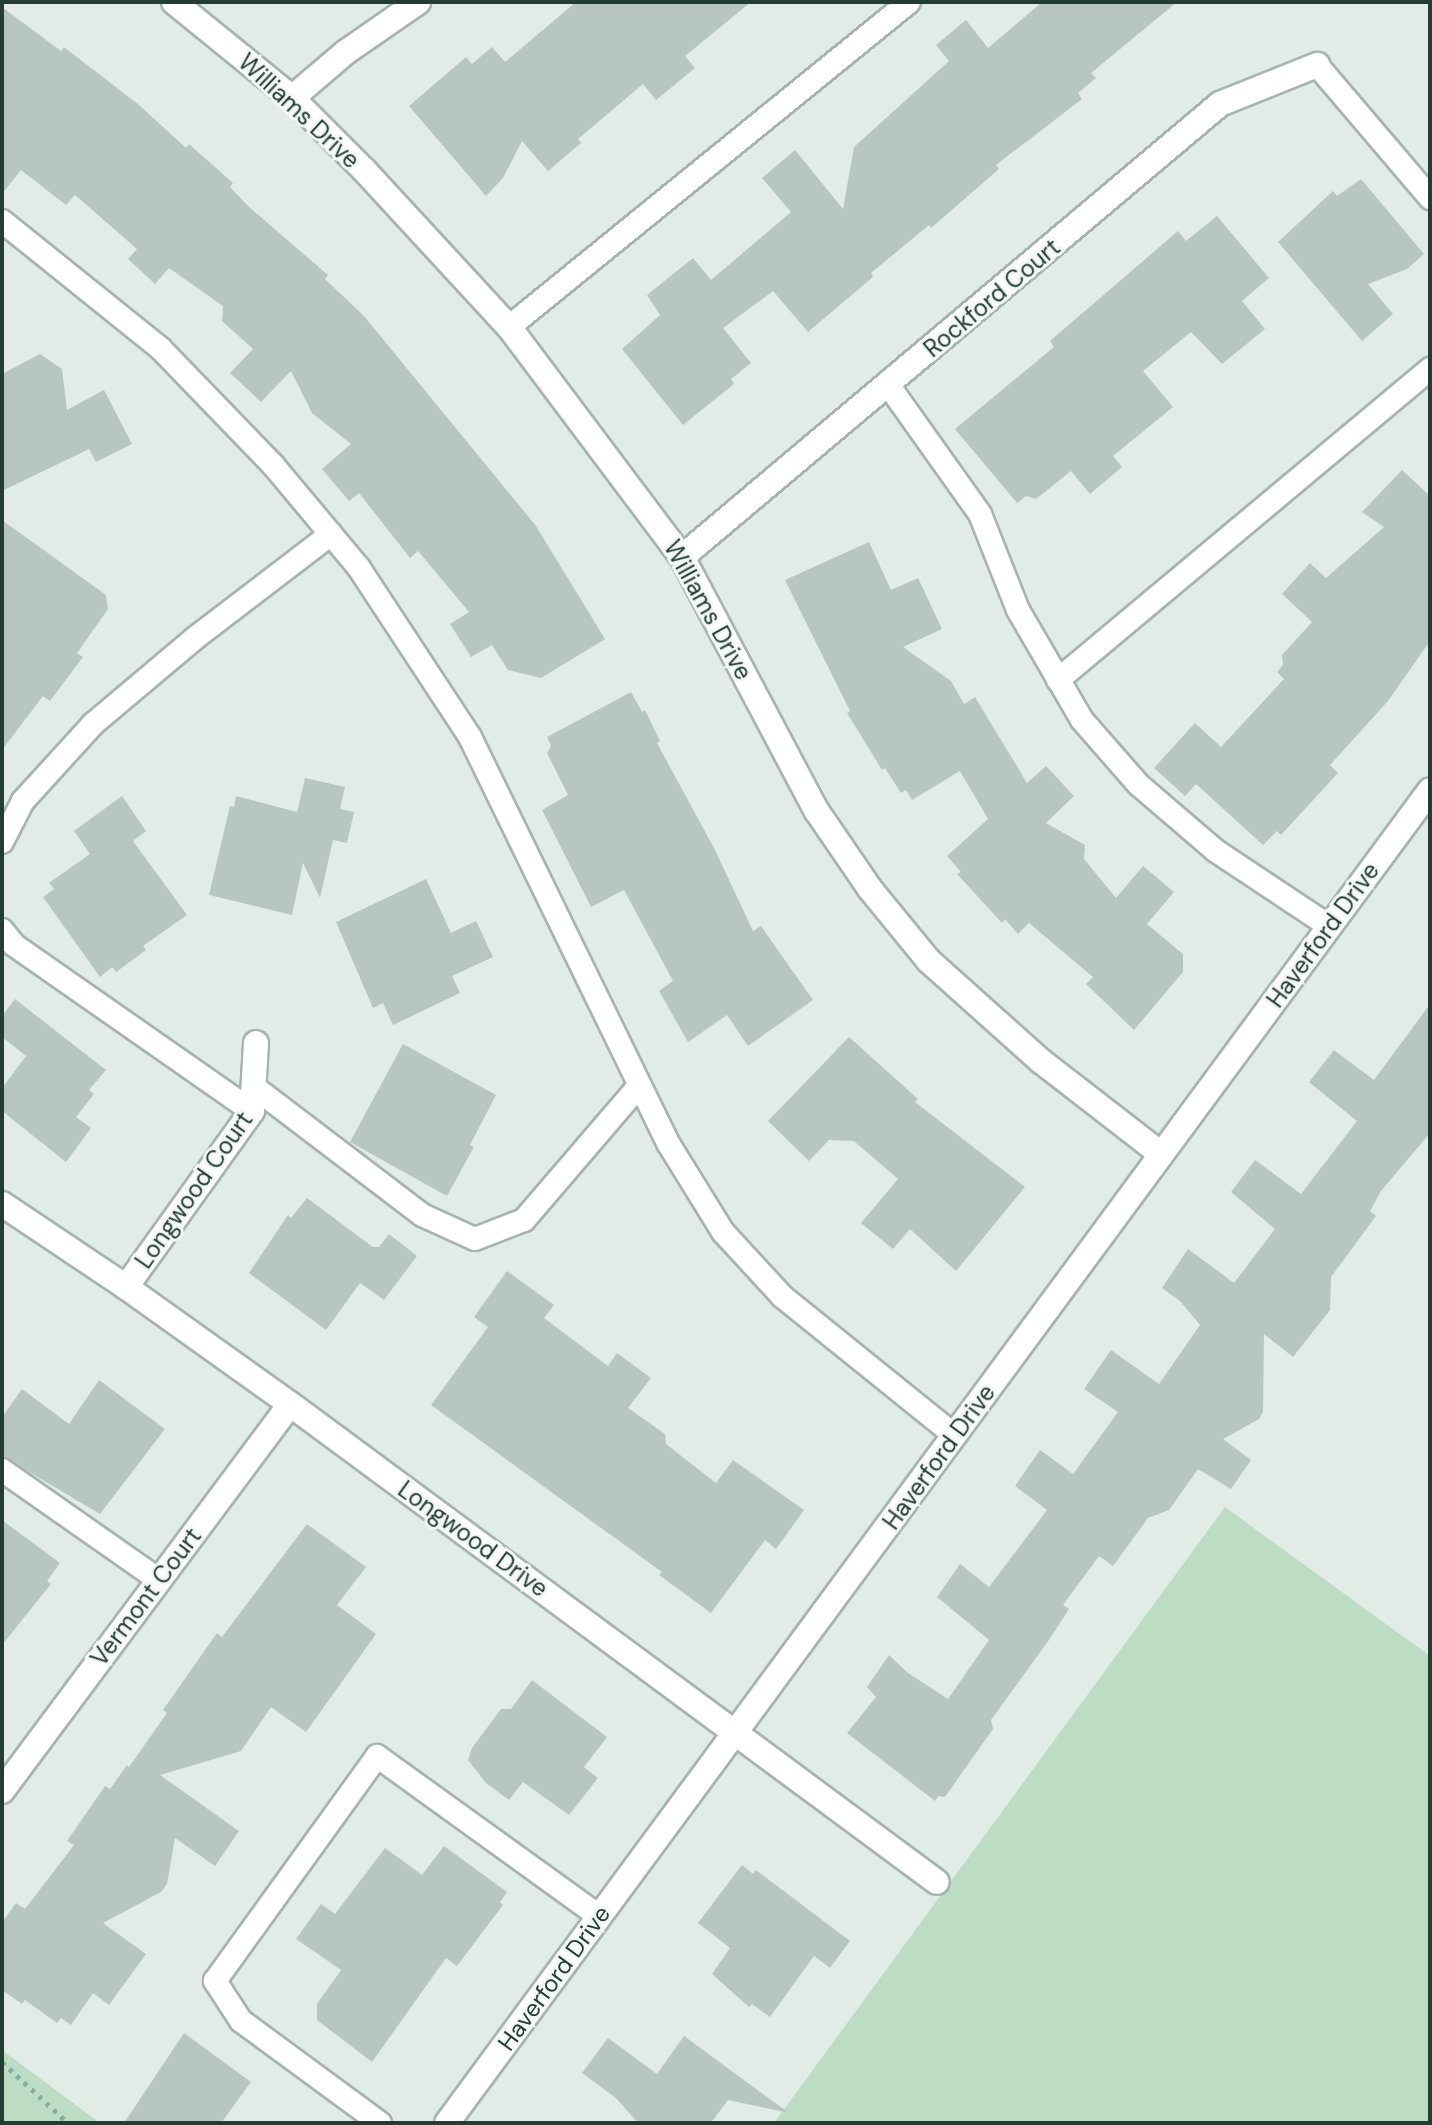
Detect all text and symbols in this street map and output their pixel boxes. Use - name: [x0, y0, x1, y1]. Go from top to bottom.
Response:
- street label: Williams Drive: [232, 48, 366, 174]
- street label: Rockford Court: [918, 233, 1066, 363]
- street label: Williams Drive: [658, 535, 758, 685]
- street label: Haverford Drive: [1261, 857, 1385, 1013]
- street label: Longwood Court: [129, 1106, 259, 1274]
- street label: Haverford Drive: [877, 1379, 1001, 1535]
- street label: Longwood Drive: [392, 1475, 554, 1603]
- street label: Vermont Court: [85, 1522, 207, 1672]
- street label: Haverford Drive: [492, 1900, 616, 2056]

